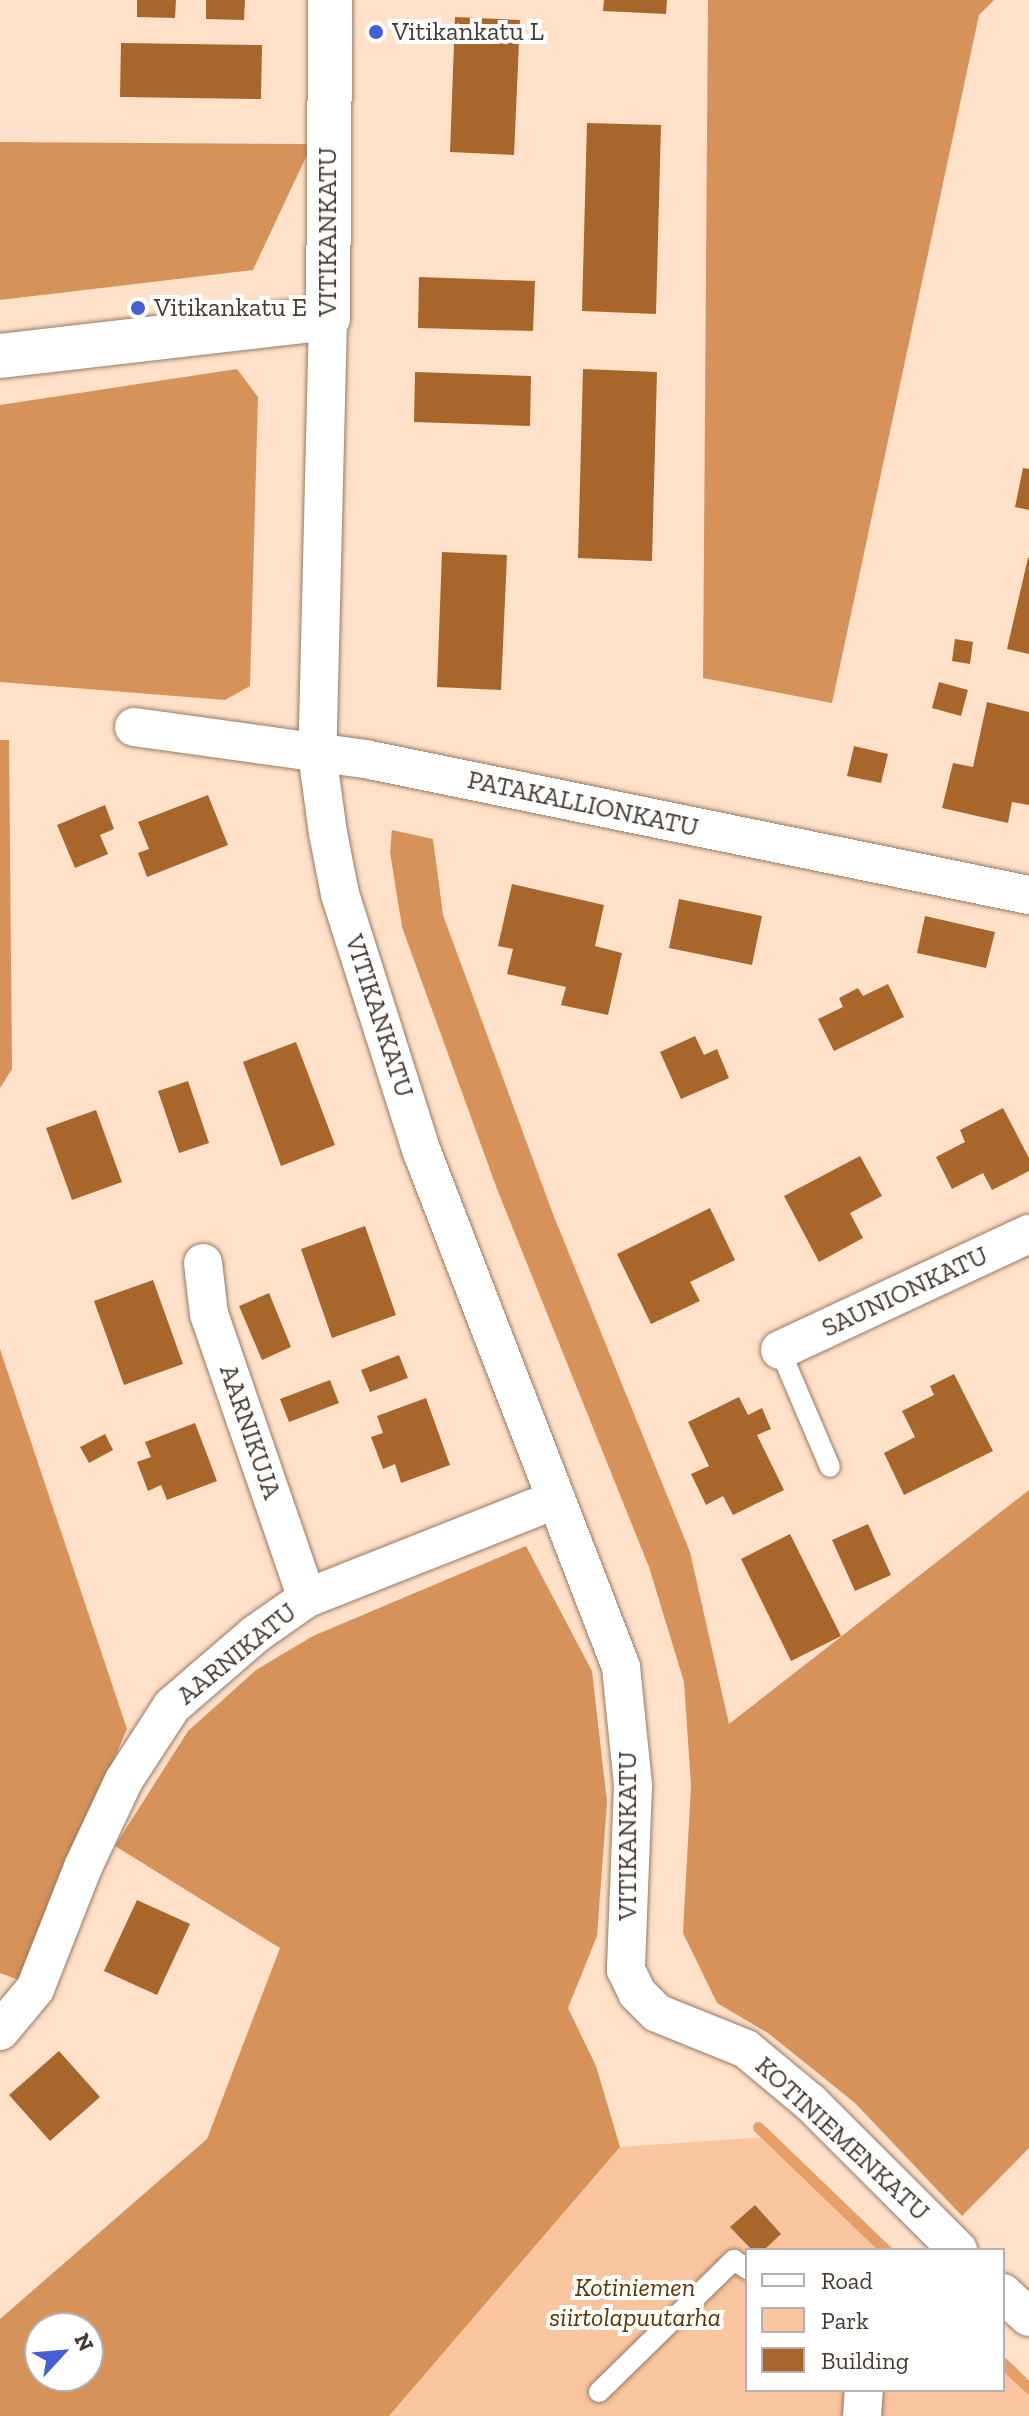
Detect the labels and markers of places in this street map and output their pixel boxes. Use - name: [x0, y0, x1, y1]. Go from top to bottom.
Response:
- place label: Vitikankatu L: [392, 16, 544, 48]
- marker: Vitikankatu L: [367, 23, 385, 41]
- place label: Vitikankatu E: [154, 292, 307, 324]
- marker: Vitikankatu E: [129, 299, 147, 317]

